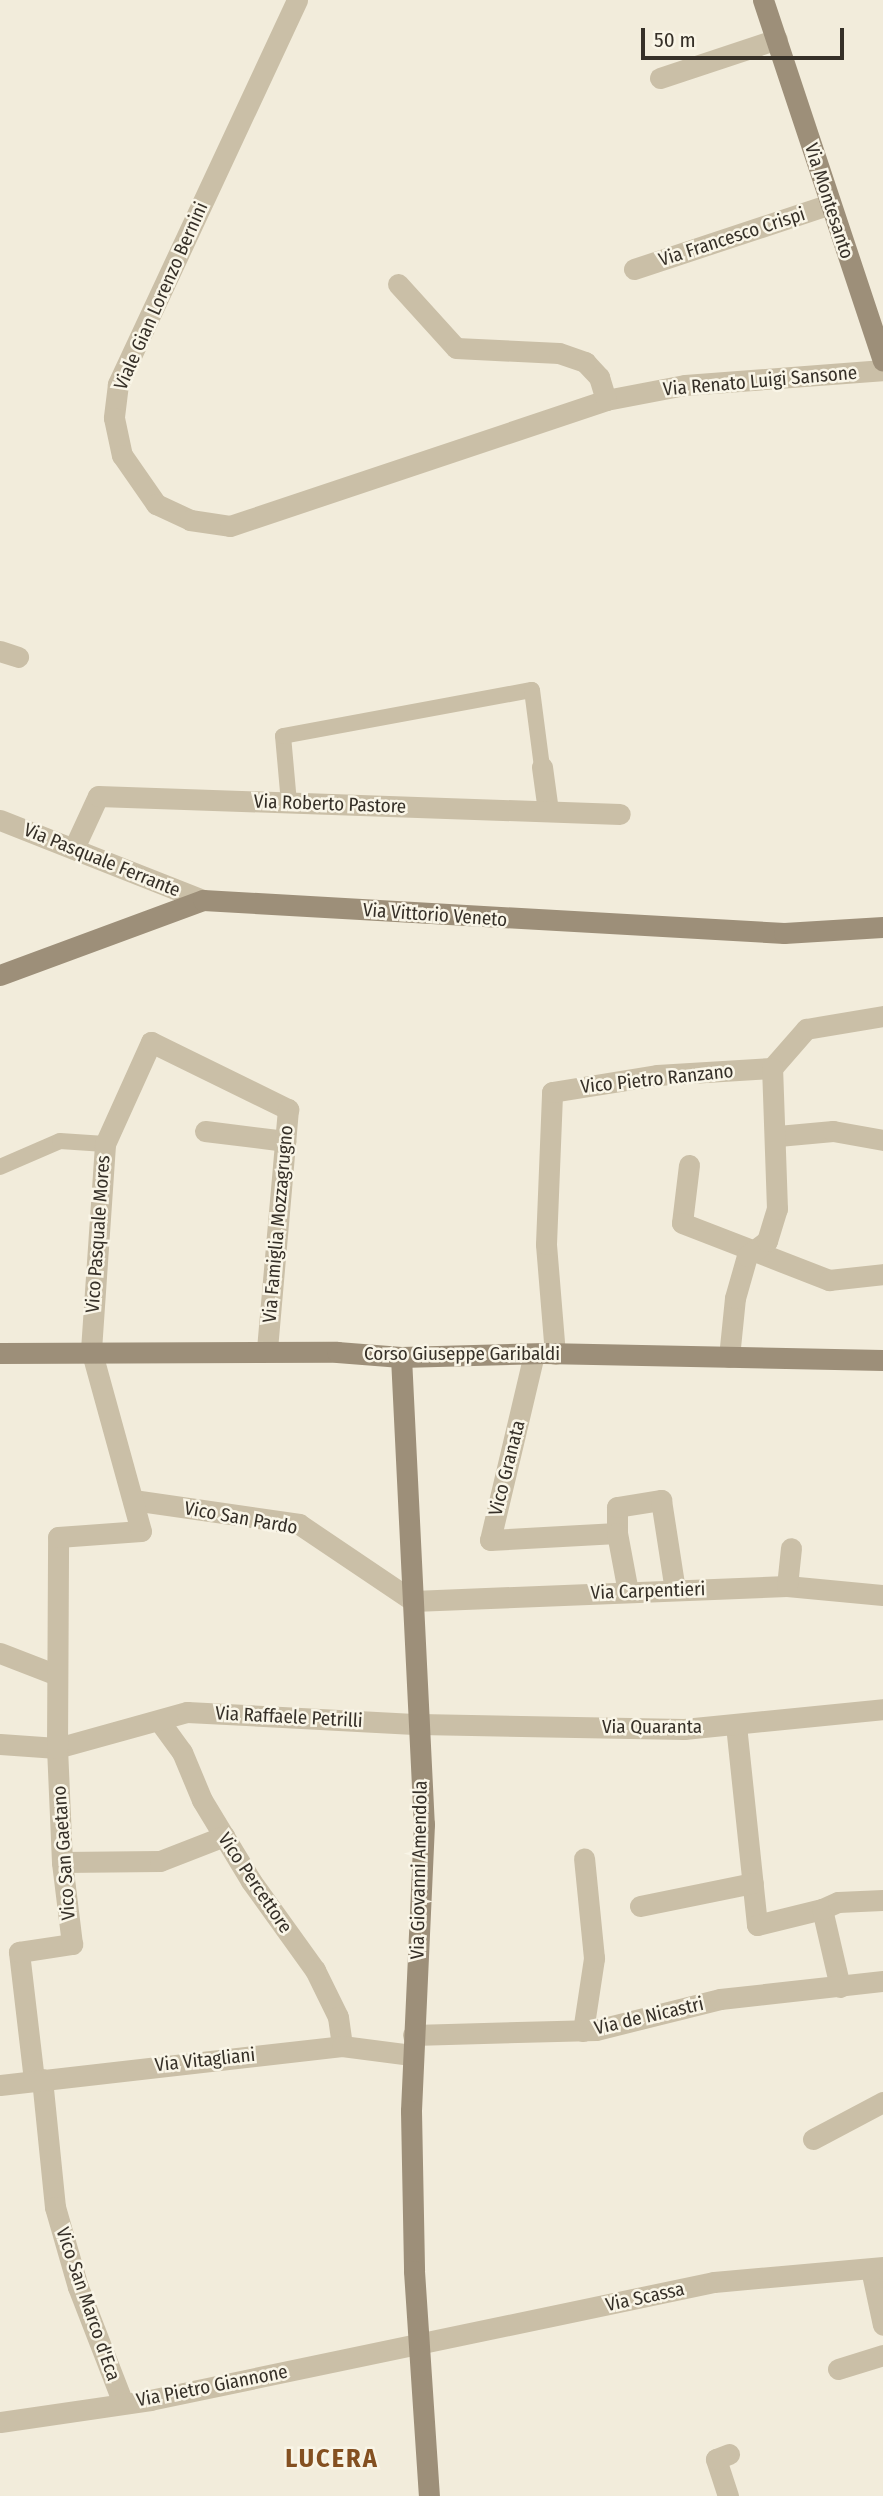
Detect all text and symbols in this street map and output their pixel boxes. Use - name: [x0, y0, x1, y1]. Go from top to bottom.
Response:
- scale bar: [645, 14, 848, 58]
- text: 50 m: [654, 27, 696, 53]
- street label: Via Montesanto: [800, 140, 858, 262]
- street label: Viale Gian Lorenzo Bernini: [109, 199, 213, 393]
- street label: Via Francesco Crispi: [656, 203, 808, 271]
- street label: Via Renato Luigi Sansone: [662, 361, 858, 401]
- street label: Via Roberto Pastore: [253, 790, 407, 818]
- street label: Via Pasquale Ferrante: [20, 818, 184, 902]
- street label: Via Vittorio Veneto: [362, 899, 508, 931]
- street label: Vico Pietro Ranzano: [579, 1060, 735, 1098]
- street label: Via Famiglia Mozzagrugno: [258, 1124, 298, 1324]
- street label: Vico Pasquale Mores: [81, 1154, 115, 1314]
- street label: Corso Giuseppe Garibaldi: [364, 1343, 560, 1365]
- street label: Vico Granata: [484, 1418, 530, 1518]
- street label: Vico San Pardo: [183, 1497, 299, 1539]
- street label: Via Carpentieri: [590, 1578, 706, 1604]
- street label: Via Raffaele Petrilli: [215, 1702, 363, 1732]
- street label: Via Quaranta: [602, 1716, 702, 1738]
- street label: Via Giovanni Amendola: [406, 1780, 432, 1960]
- street label: Vico San Gaetano: [48, 1785, 80, 1921]
- street label: Vico Percettore: [213, 1828, 297, 1938]
- street label: Via de Nicastri: [592, 1992, 706, 2040]
- street label: Via Vitagliani: [154, 2043, 256, 2077]
- street label: Vico San Marco d'Eca: [51, 2224, 125, 2384]
- street label: Via Scassa: [604, 2278, 686, 2316]
- street label: Via Pietro Giannone: [134, 2360, 290, 2412]
- district label: LUCERA: [286, 2443, 378, 2475]

